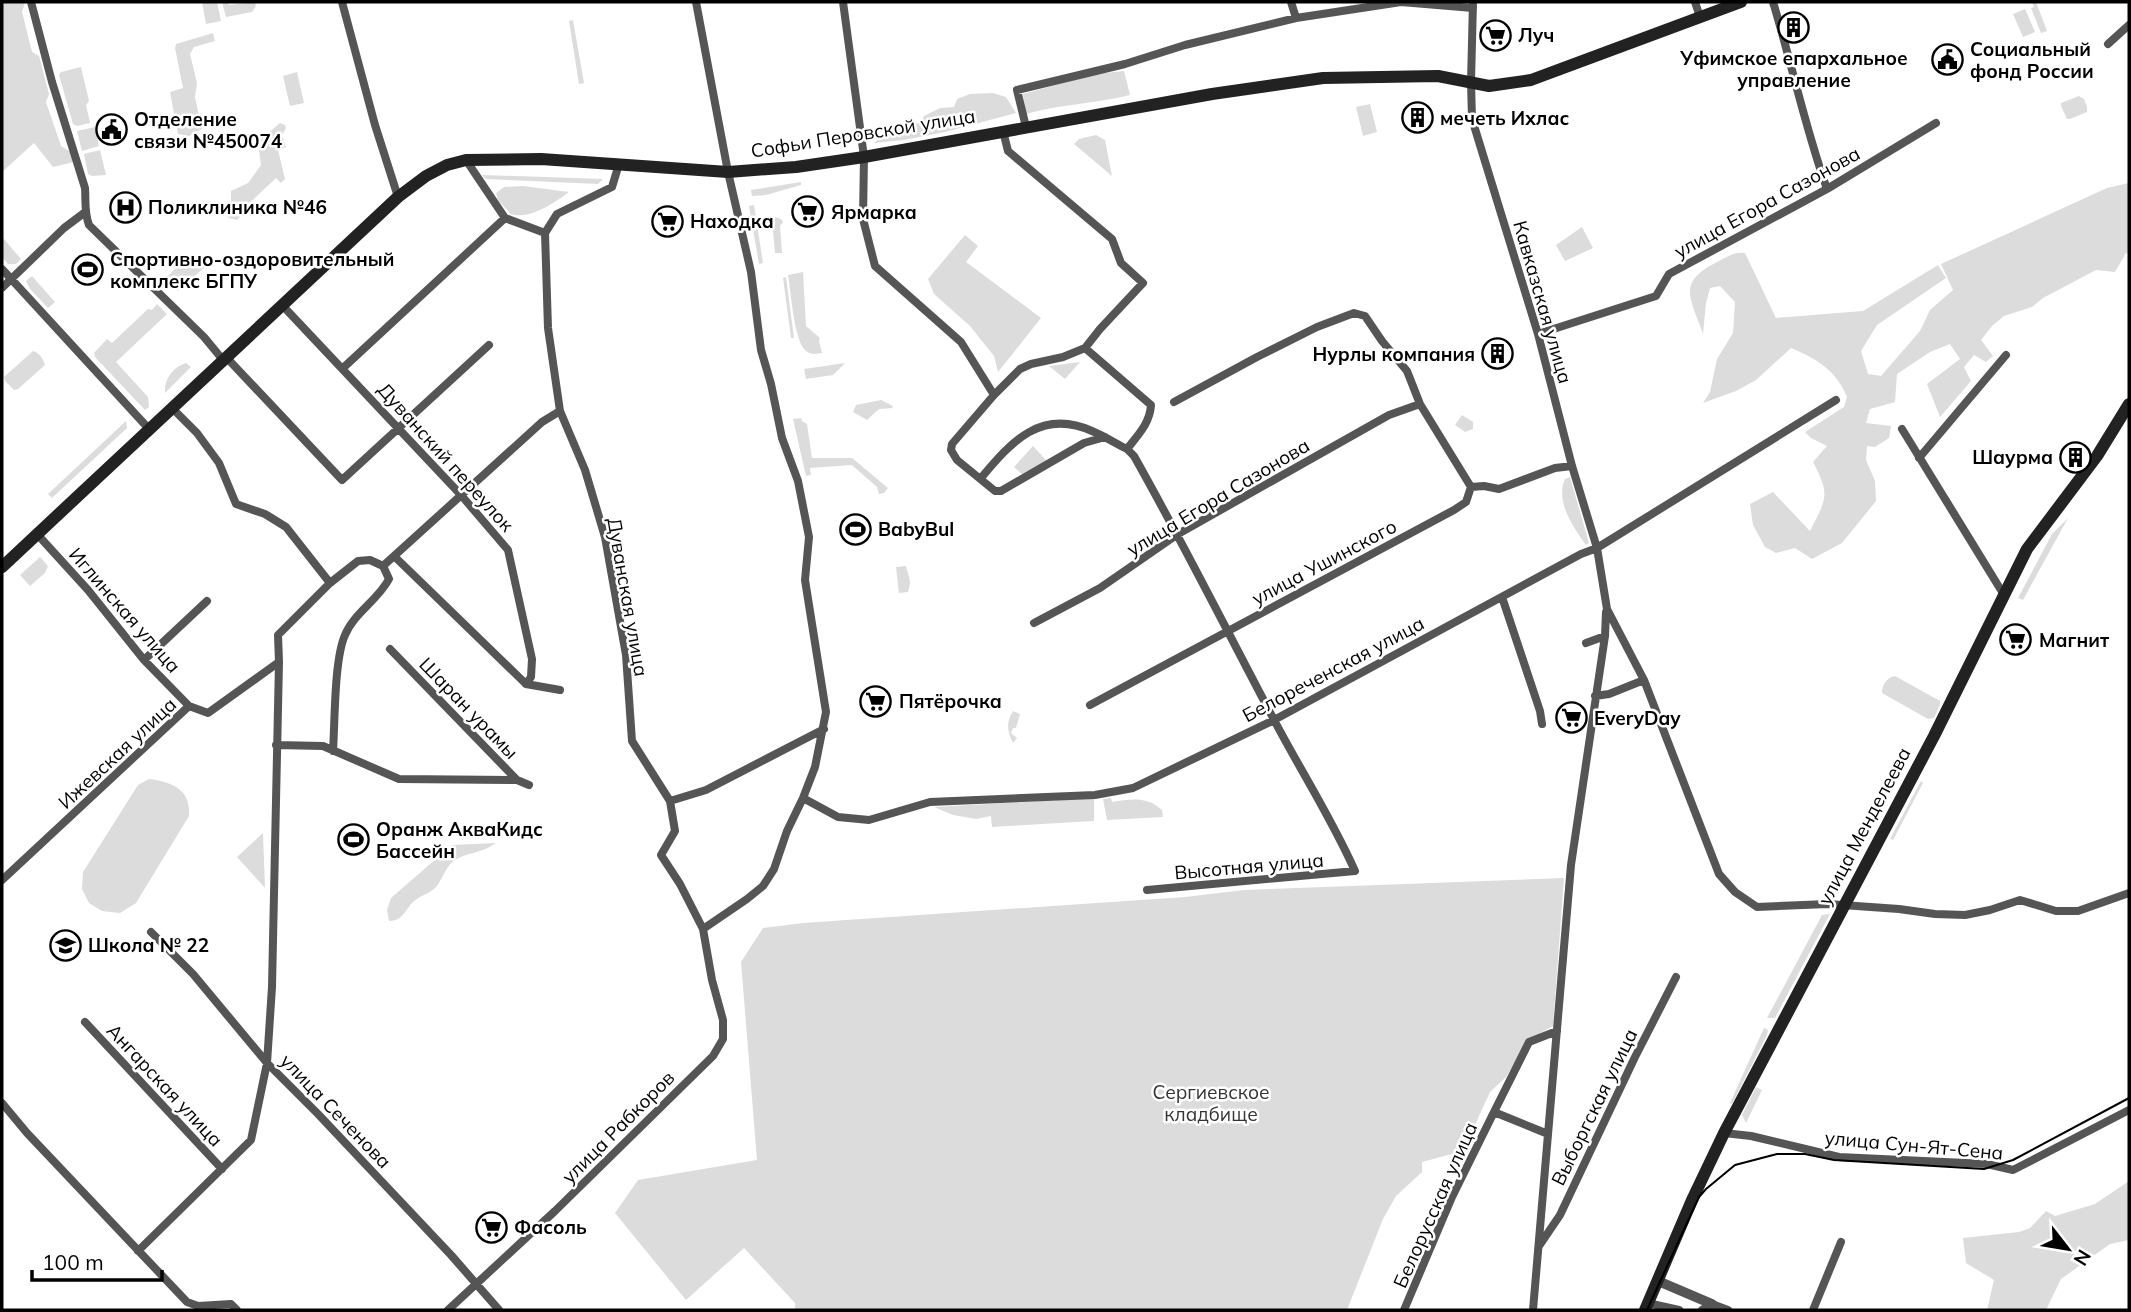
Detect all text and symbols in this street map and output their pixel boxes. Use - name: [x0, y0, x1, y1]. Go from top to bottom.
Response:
- building icon: Уфимское епархальное управление: [1777, 10, 1811, 44]
- supermarket icon: Луч: [1478, 18, 1512, 52]
- place label: Луч: [1518, 23, 1554, 47]
- place label: Социальный фонд России: [1970, 37, 2094, 83]
- public building icon: Социальный фонд России: [1930, 43, 1964, 77]
- place label: Уфимское епархальное управление: [1679, 46, 1908, 92]
- building icon: мечеть Ихлас: [1400, 101, 1434, 135]
- street label: Софьи Перовской улица: [749, 103, 977, 163]
- place label: мечеть Ихлас: [1440, 106, 1569, 130]
- place label: Отделение связи №450074: [134, 107, 283, 153]
- public building icon: Отделение связи №450074: [94, 113, 128, 147]
- street label: улица Егора Сазонова: [1670, 141, 1864, 263]
- hospital icon: Поликлиника №46: [108, 190, 142, 224]
- place label: Поликлиника №46: [148, 195, 327, 219]
- supermarket icon: Ярмарка: [791, 195, 825, 229]
- place label: Ярмарка: [831, 200, 917, 224]
- supermarket icon: Находка: [650, 204, 684, 238]
- place label: Находка: [690, 209, 774, 233]
- street label: Кавказская улица: [1508, 218, 1578, 386]
- place label: Спортивно-оздоровительный комплекс БГПУ: [110, 247, 394, 293]
- sports icon: Спортивно-оздоровительный комплекс БГПУ: [70, 253, 104, 287]
- building icon: Нурлы компания: [1481, 337, 1515, 371]
- place label: Нурлы компания: [1312, 342, 1475, 366]
- street label: Дуванский переулок: [373, 378, 520, 537]
- street label: улица Егора Сазонова: [1122, 433, 1314, 561]
- building icon: Шаурма: [2059, 440, 2093, 474]
- place label: Шаурма: [1972, 445, 2053, 469]
- sports icon: BabyBul: [838, 512, 872, 546]
- street label: улица Ушинского: [1248, 514, 1400, 610]
- street label: Дуванская улица: [602, 516, 654, 678]
- place label: BabyBul: [878, 517, 954, 541]
- street label: Иглинская улица: [64, 542, 186, 678]
- street label: Белореченская улица: [1238, 611, 1428, 727]
- supermarket icon: Магнит: [1999, 623, 2033, 657]
- place label: Магнит: [2039, 628, 2110, 652]
- street label: Шаран урамы: [415, 652, 523, 764]
- supermarket icon: Пятёрочка: [859, 684, 893, 718]
- place label: Пятёрочка: [899, 689, 1002, 713]
- street label: Ижевская улица: [53, 692, 181, 814]
- supermarket icon: EveryDay: [1554, 701, 1588, 735]
- place label: EveryDay: [1594, 706, 1681, 730]
- street label: улица Менделеева: [1812, 743, 1916, 909]
- place label: Оранж АкваКидс Бассейн: [376, 817, 543, 863]
- sports icon: Оранж АкваКидс Бассейн: [336, 823, 370, 857]
- street label: Высотная улица: [1173, 848, 1325, 884]
- school or university icon: Школа № 22: [48, 928, 82, 962]
- place label: Школа № 22: [88, 933, 209, 957]
- street label: Ангарская улица: [102, 1019, 228, 1151]
- street label: Выборгская улица: [1546, 1025, 1642, 1189]
- street label: улица Сеченова: [275, 1049, 397, 1173]
- street label: улица Рабкоров: [557, 1066, 679, 1188]
- park label: Сергиевское кладбище: [1152, 1080, 1270, 1126]
- street label: Белорусская улица: [1388, 1118, 1482, 1292]
- street label: улица Сун-Ят-Сена: [1824, 1125, 2004, 1165]
- supermarket icon: Фасоль: [474, 1210, 508, 1244]
- north arrow: [2033, 1214, 2103, 1284]
- place label: Фасоль: [514, 1215, 587, 1239]
- scale bar: [32, 1238, 161, 1282]
- text: N: [2069, 1245, 2097, 1270]
- text: 100 m: [42, 1249, 104, 1275]

